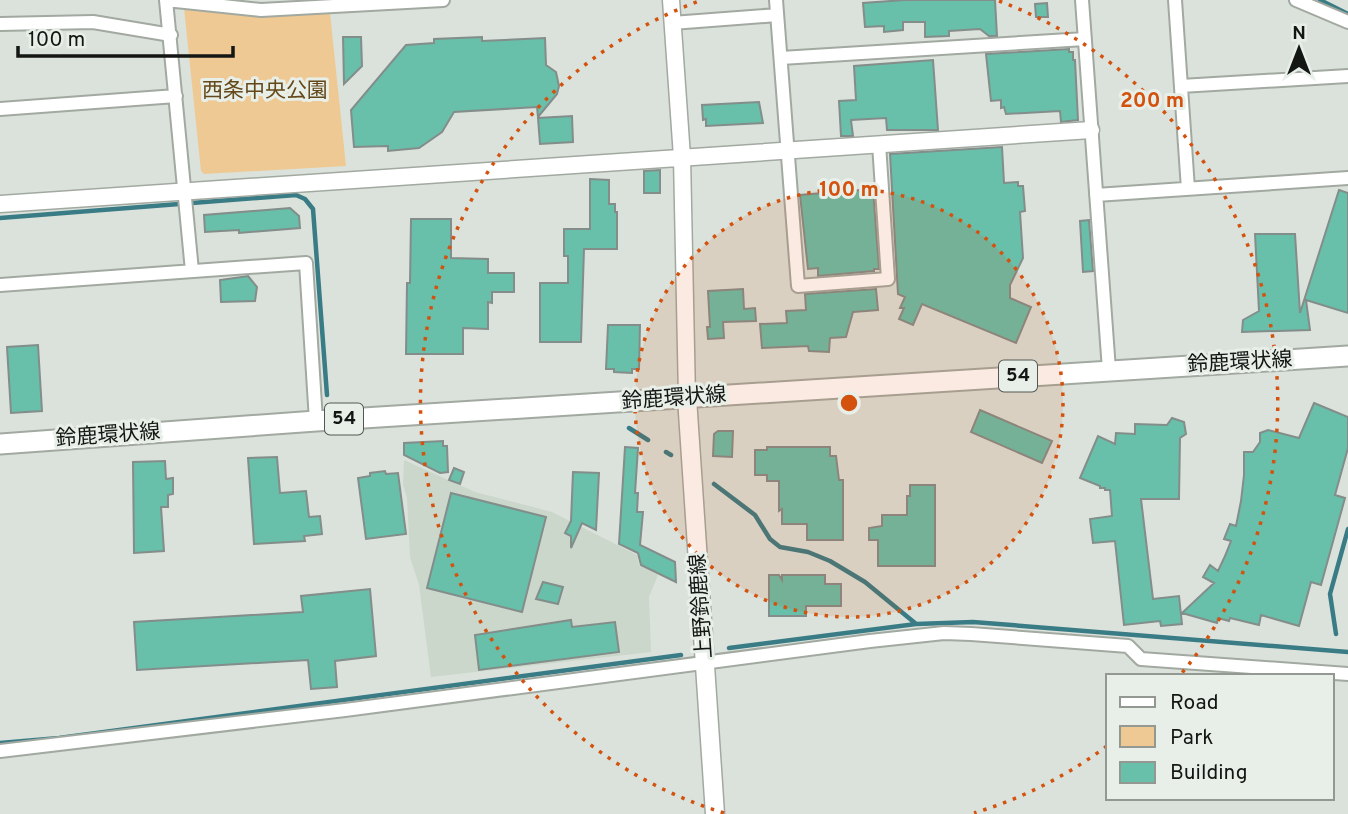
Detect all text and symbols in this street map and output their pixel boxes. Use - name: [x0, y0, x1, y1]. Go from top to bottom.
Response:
- scale bar: [18, 14, 233, 58]
- north arrow: [1264, 14, 1334, 84]
- text: N: [1292, 22, 1306, 46]
- text: 100 m: [28, 27, 85, 54]
- park label: 西条中央公園: [202, 78, 328, 105]
- text: 200 m: [1120, 88, 1184, 115]
- text: 100 m: [819, 177, 879, 204]
- street label: 鈴鹿環状線: [1187, 347, 1293, 379]
- road number: 54: [999, 360, 1037, 392]
- street label: 鈴鹿環状線: [621, 382, 727, 416]
- centre of rings: [837, 391, 861, 415]
- road number: 54: [325, 404, 363, 434]
- street label: 鈴鹿環状線: [55, 419, 161, 453]
- street label: 上野鈴鹿線: [685, 553, 719, 659]
- legend: [1106, 674, 1334, 800]
- text: Road: [1170, 690, 1219, 717]
- text: Park: [1170, 725, 1213, 752]
- text: Building: [1170, 760, 1248, 787]

